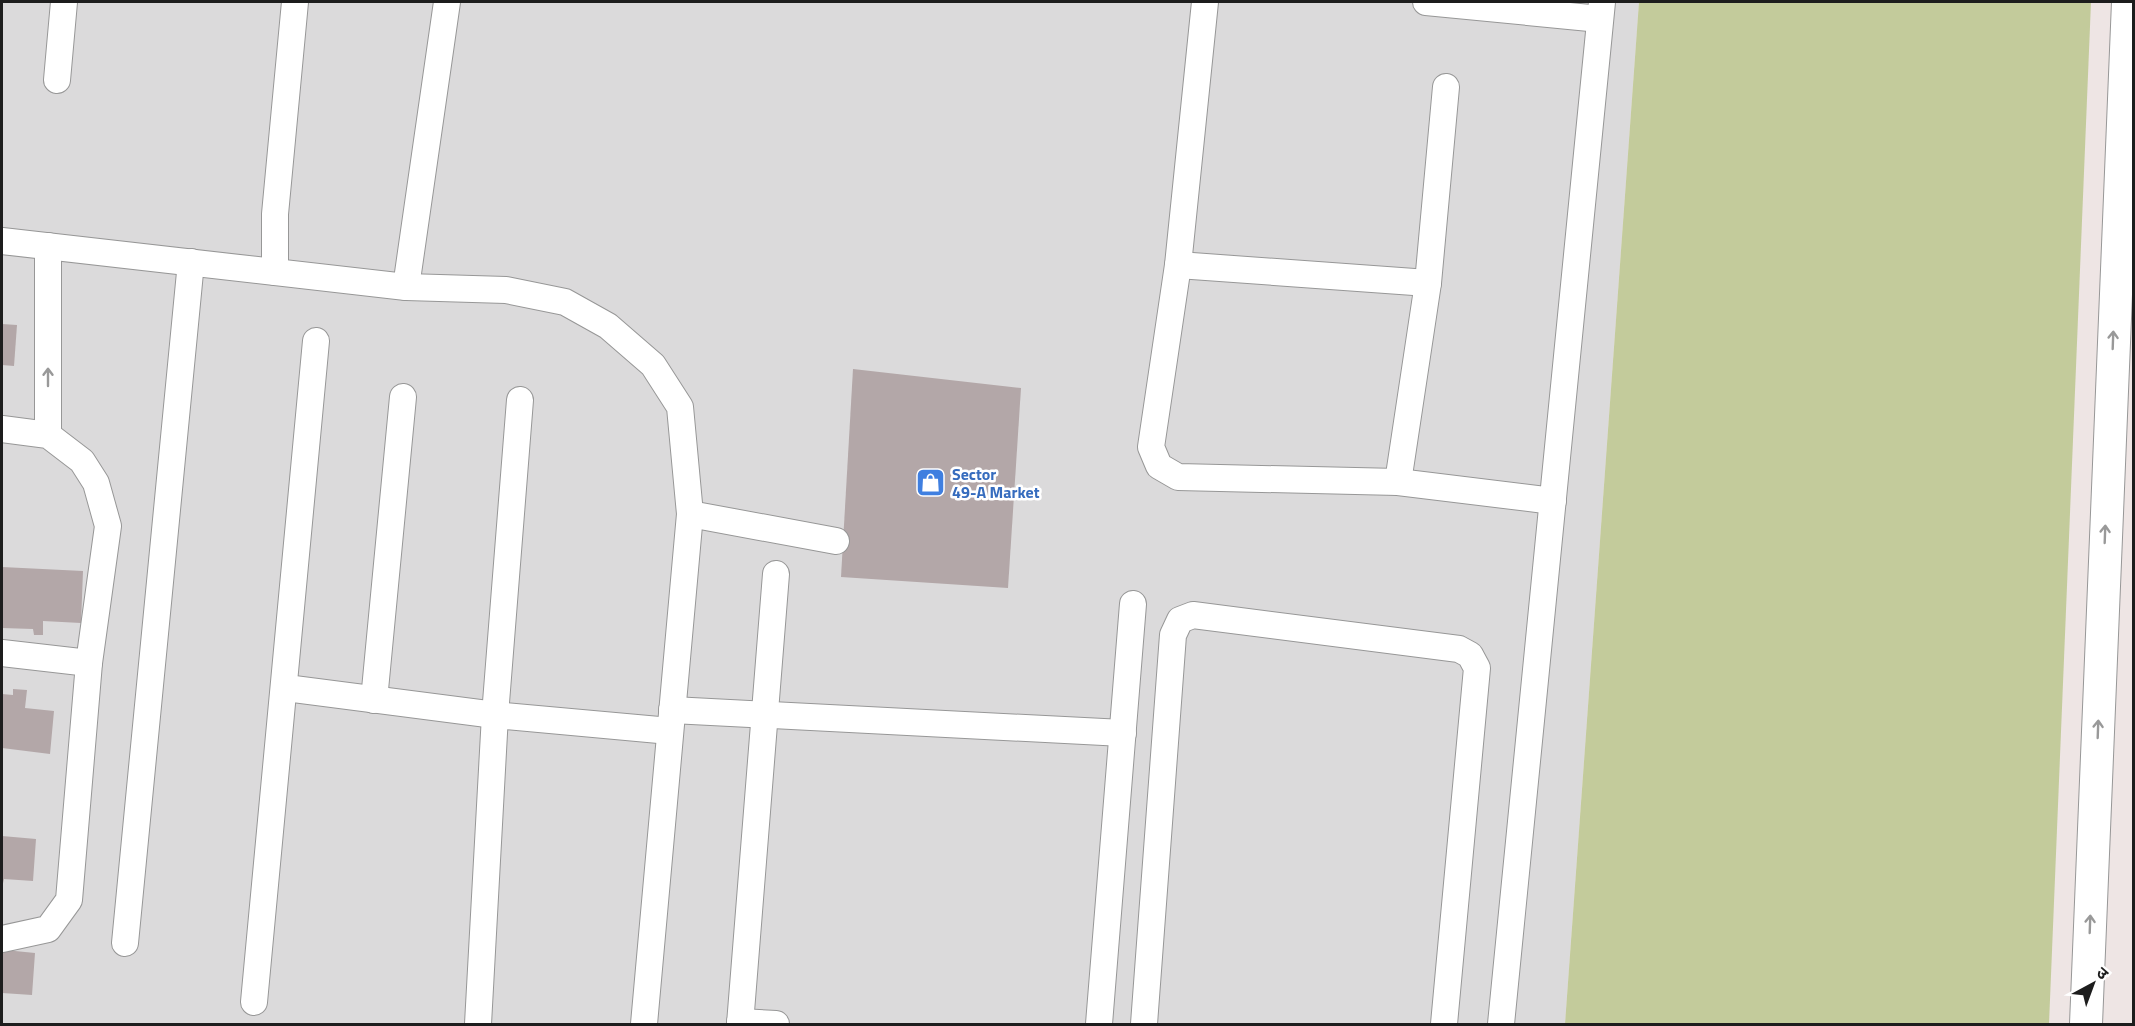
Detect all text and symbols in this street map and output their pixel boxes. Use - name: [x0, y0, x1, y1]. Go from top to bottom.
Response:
- one-way arrow: [2108, 330, 2119, 350]
- one-way arrow: [42, 367, 54, 387]
- place label: Sector 49-A Market: [952, 462, 1040, 504]
- shop icon: Sector 49-A Market: [915, 467, 947, 499]
- one-way arrow: [2100, 525, 2111, 545]
- one-way arrow: [2092, 720, 2103, 740]
- one-way arrow: [2084, 915, 2095, 935]
- north arrow: [2063, 954, 2123, 1014]
- text: उ: [2091, 961, 2115, 985]

